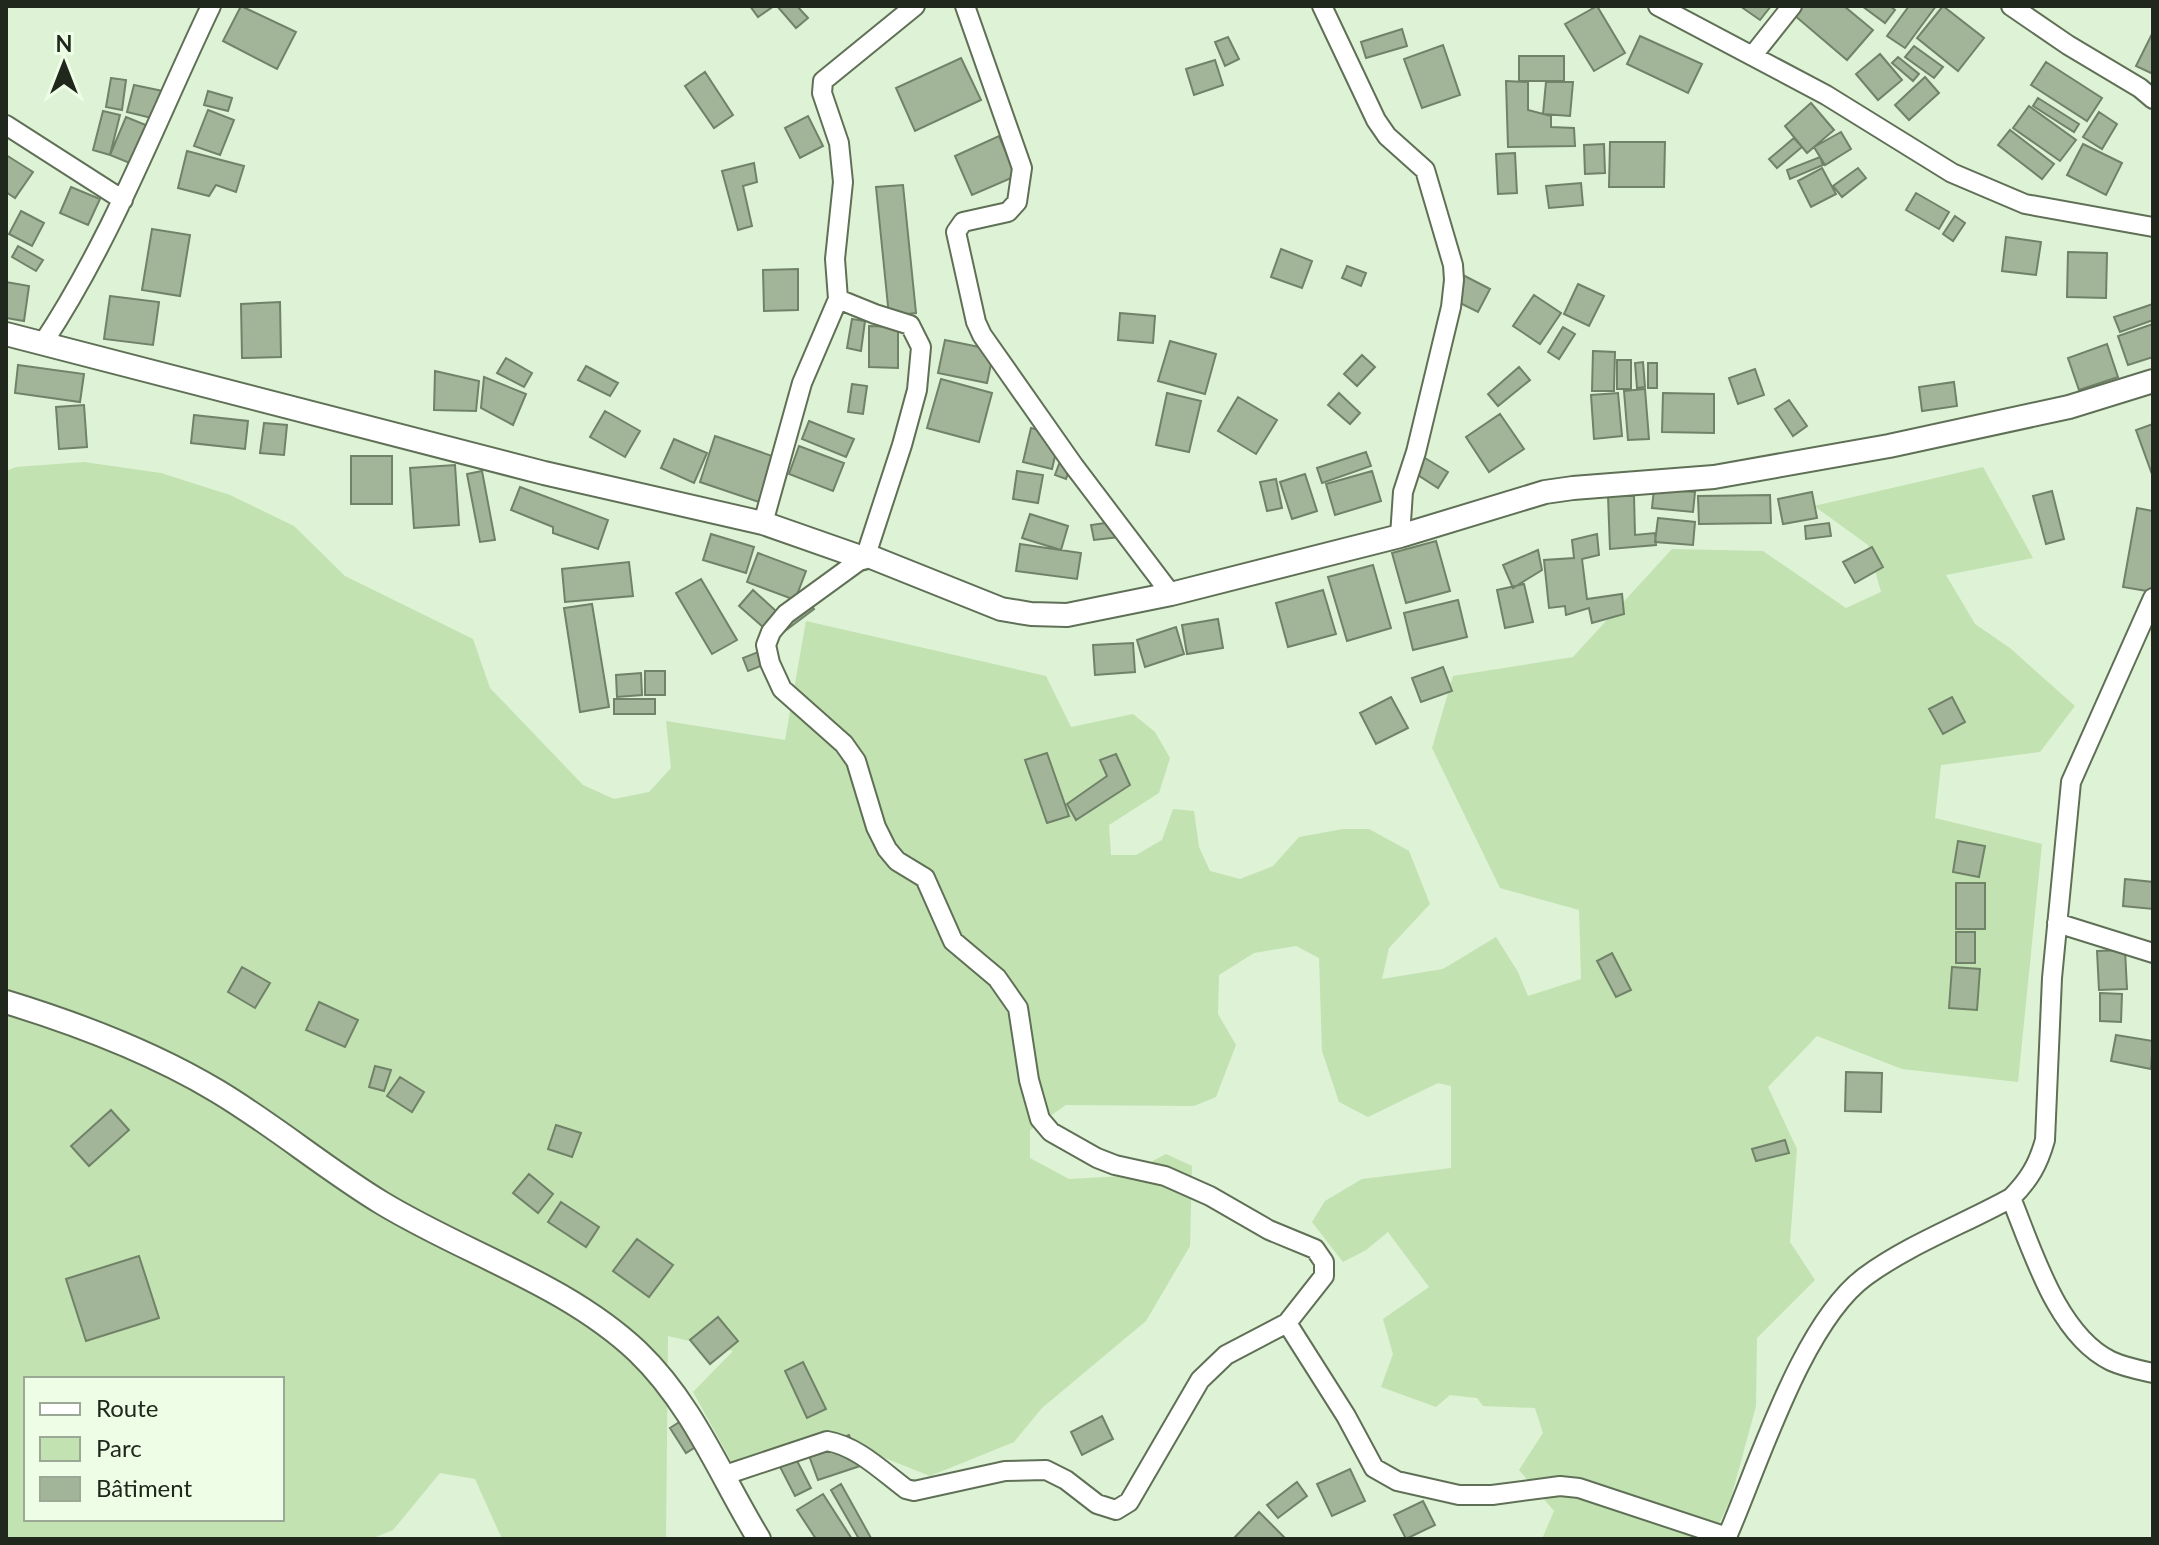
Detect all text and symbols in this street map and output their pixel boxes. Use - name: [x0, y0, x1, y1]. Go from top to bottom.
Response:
- north arrow: [24, 24, 104, 104]
- text: N: [56, 30, 72, 57]
- legend: [24, 1377, 284, 1521]
- text: Route: [96, 1393, 158, 1422]
- text: Parc: [96, 1433, 142, 1462]
- text: Bâtiment: [96, 1473, 193, 1502]

